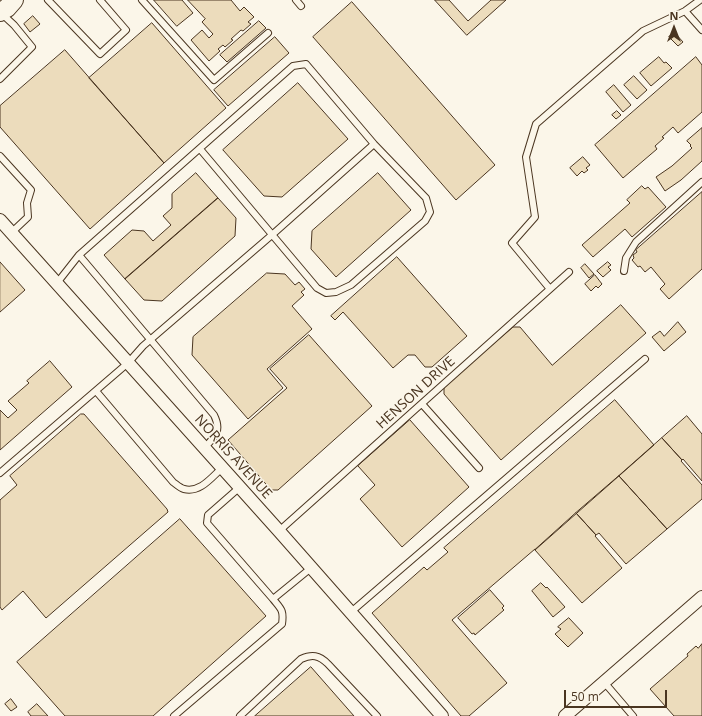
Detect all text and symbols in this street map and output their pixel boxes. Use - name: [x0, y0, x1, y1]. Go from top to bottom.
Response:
- north arrow: [654, 8, 694, 48]
- text: N: [670, 8, 678, 23]
- street label: HENSON DRIVE: [373, 353, 459, 433]
- street label: NORRIS AVENUE: [191, 411, 275, 503]
- scale bar: [566, 682, 669, 708]
- text: 50 m: [571, 688, 599, 705]

